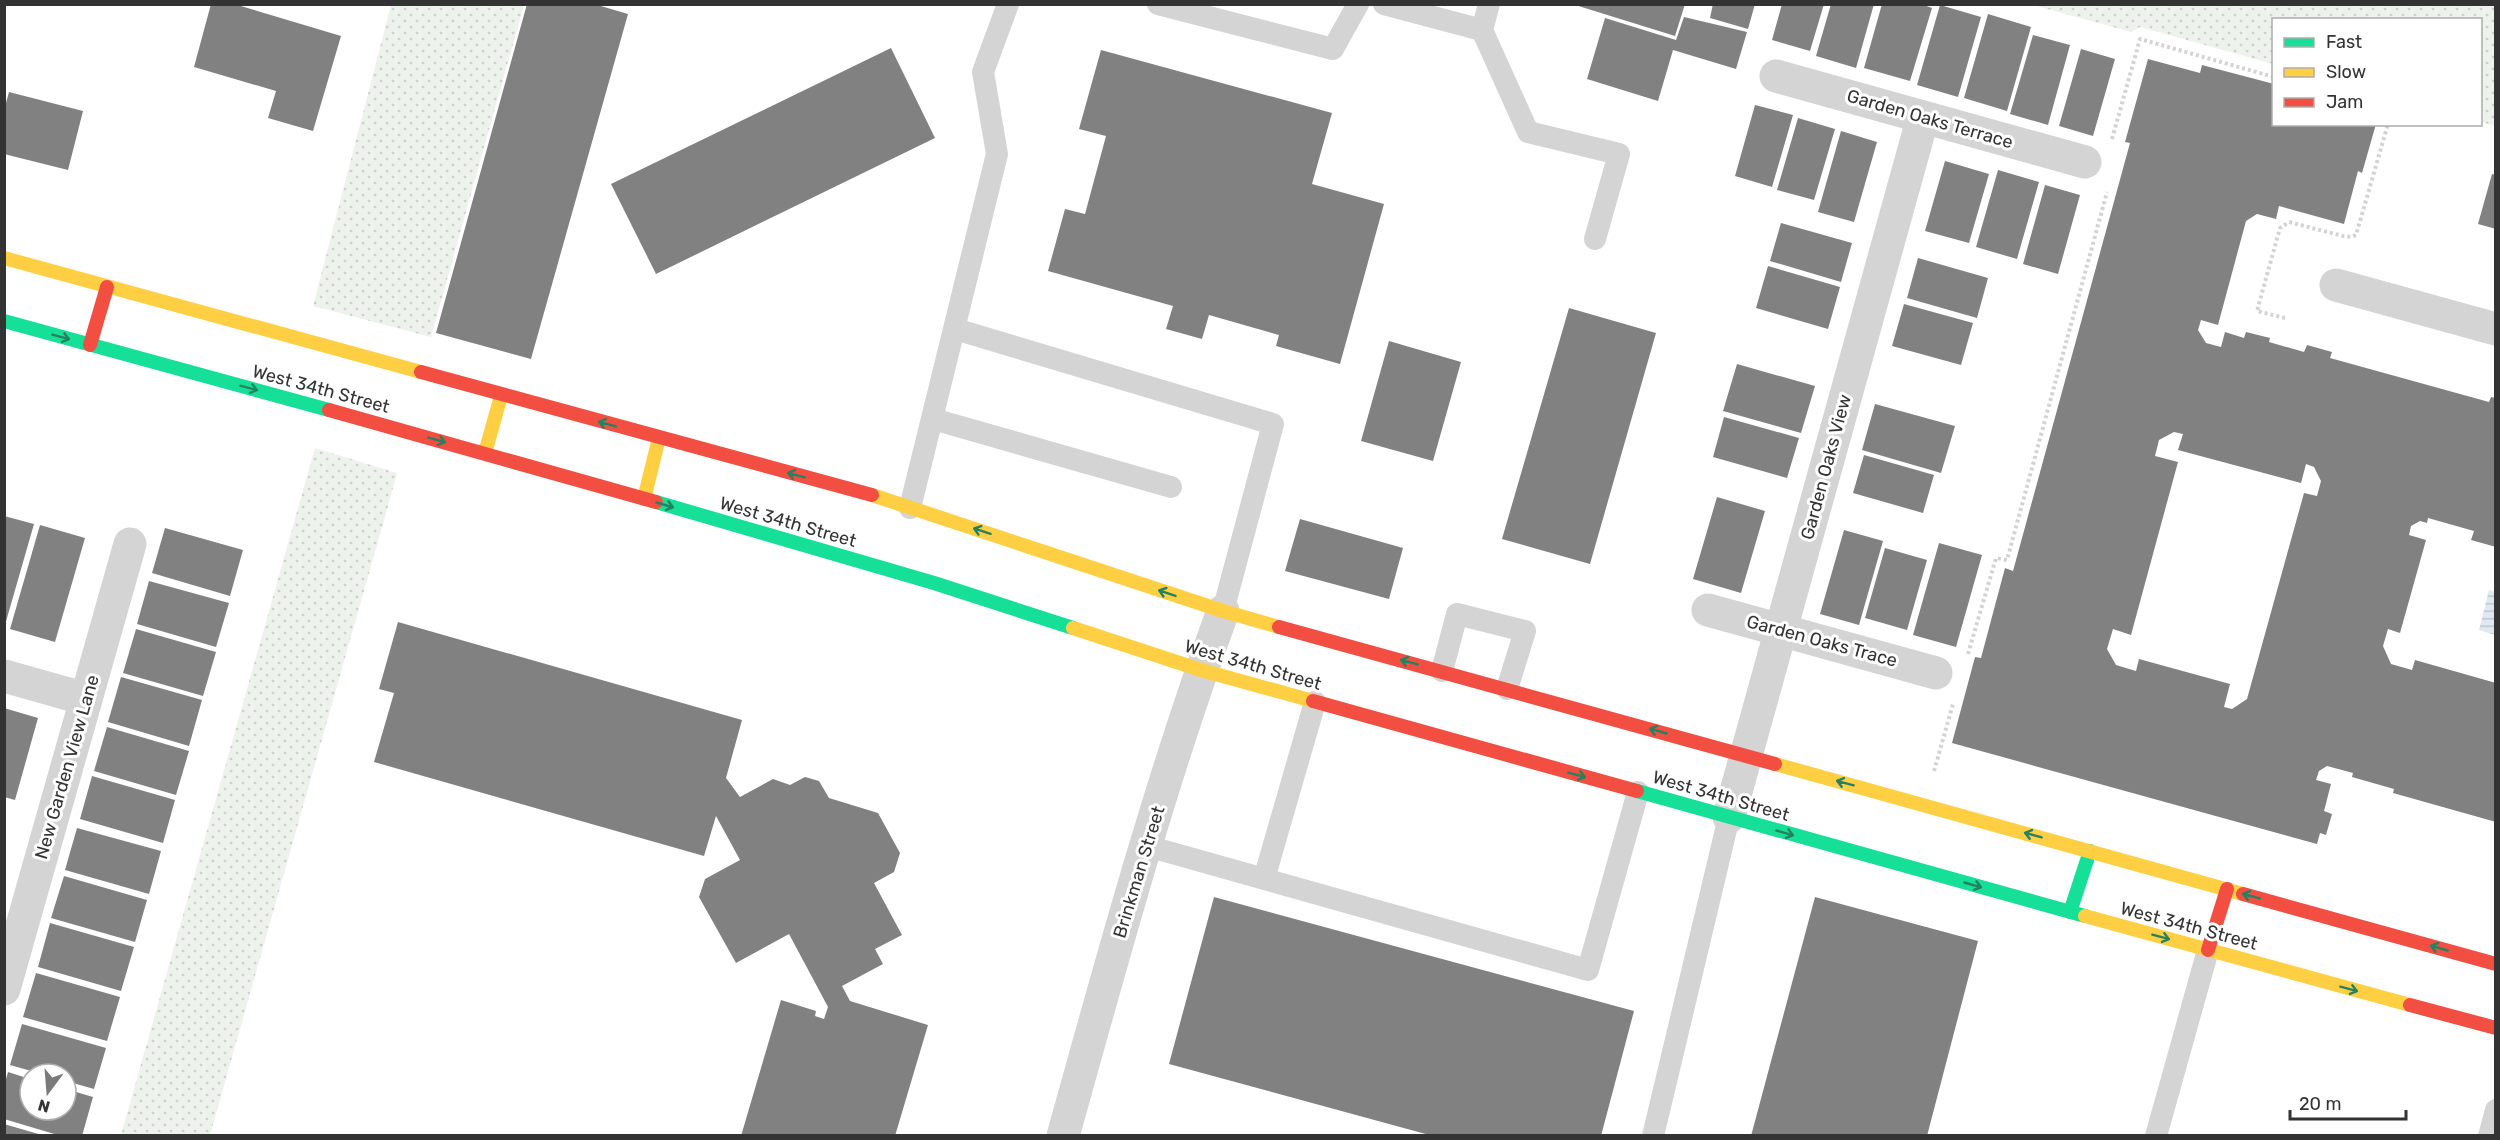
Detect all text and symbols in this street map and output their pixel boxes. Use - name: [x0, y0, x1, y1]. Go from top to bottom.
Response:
- legend: [2272, 18, 2482, 126]
- text: Fast: [2326, 31, 2362, 53]
- text: Slow: [2326, 61, 2366, 83]
- street label: Garden Oaks Terrace: [1844, 85, 2016, 153]
- text: Jam: [2326, 91, 2363, 113]
- one-way arrow: [51, 331, 70, 343]
- street label: West 34th Street: [250, 360, 392, 418]
- one-way arrow: [239, 383, 258, 394]
- street label: Garden Oaks View: [1796, 392, 1856, 542]
- one-way arrow: [598, 418, 617, 429]
- one-way arrow: [427, 435, 446, 446]
- one-way arrow: [786, 469, 805, 480]
- street label: West 34th Street: [717, 492, 859, 552]
- one-way arrow: [655, 500, 674, 511]
- one-way arrow: [973, 525, 992, 536]
- one-way arrow: [1158, 586, 1177, 597]
- street label: Garden Oaks Trace: [1744, 610, 1900, 672]
- street label: West 34th Street: [1182, 635, 1324, 695]
- one-way arrow: [1400, 656, 1419, 668]
- street label: New Garden View Lane: [30, 672, 104, 862]
- one-way arrow: [1648, 725, 1667, 736]
- street label: West 34th Street: [1650, 766, 1792, 826]
- one-way arrow: [1567, 770, 1586, 781]
- one-way arrow: [1836, 777, 1855, 789]
- street label: Brinkman Street: [1108, 803, 1170, 941]
- one-way arrow: [1776, 828, 1795, 839]
- one-way arrow: [2024, 829, 2043, 841]
- one-way arrow: [1963, 880, 1982, 891]
- one-way arrow: [2242, 890, 2261, 901]
- street label: West 34th Street: [2118, 897, 2260, 955]
- one-way arrow: [2151, 932, 2170, 944]
- one-way arrow: [2430, 942, 2449, 953]
- one-way arrow: [2339, 983, 2358, 995]
- north arrow: [18, 1062, 78, 1122]
- scale bar: [2290, 1083, 2406, 1121]
- text: 20 m: [2299, 1093, 2341, 1115]
- text: N: [36, 1095, 52, 1117]

